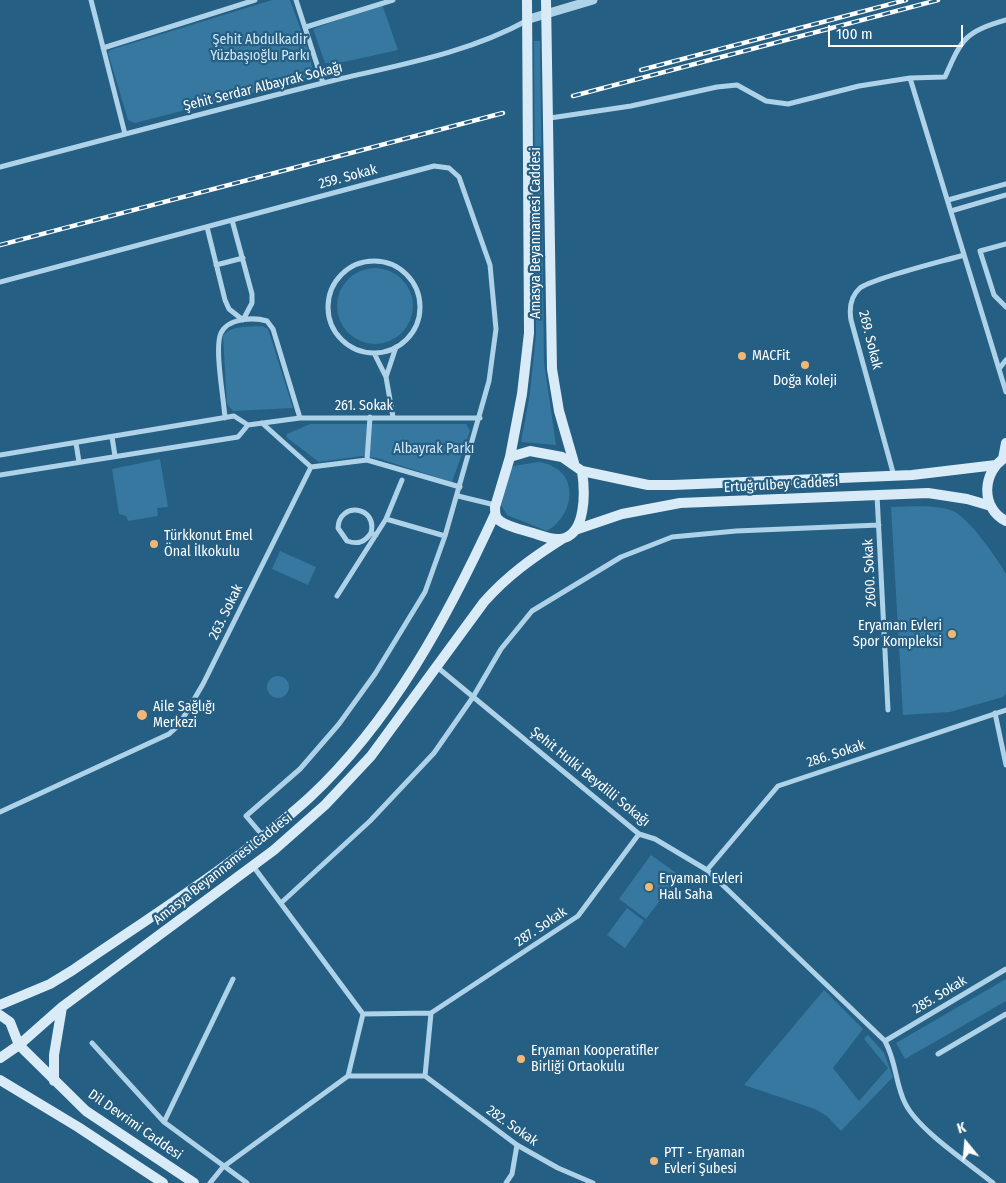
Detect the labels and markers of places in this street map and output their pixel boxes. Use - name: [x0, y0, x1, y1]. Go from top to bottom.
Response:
- place label: MACFit: [752, 348, 790, 364]
- marker: MACFit: [736, 350, 748, 362]
- marker: Doğa Koleji: [799, 359, 811, 371]
- place label: Doğa Koleji: [773, 373, 837, 389]
- place label: Türkkonut Emel Önal İlkokulu: [164, 528, 253, 560]
- marker: Türkkonut Emel Önal İlkokulu: [148, 538, 160, 550]
- place label: Eryaman Evleri Spor Kompleksi: [853, 618, 942, 650]
- marker: Eryaman Evleri Spor Kompleksi: [946, 628, 958, 640]
- place label: Aile Sağlığı Merkezi: [153, 699, 215, 732]
- marker: Aile Sağlığı Merkezi: [135, 708, 149, 722]
- place label: Eryaman Evleri Halı Saha: [659, 871, 743, 904]
- marker: Eryaman Evleri Halı Saha: [643, 881, 655, 893]
- place label: Eryaman Kooperatifler Birliği Ortaokulu: [531, 1043, 659, 1076]
- marker: Eryaman Kooperatifler Birliği Ortaokulu: [515, 1053, 527, 1065]
- place label: PTT - Eryaman Evleri Şubesi: [664, 1145, 745, 1178]
- marker: PTT - Eryaman Evleri Şubesi: [648, 1155, 660, 1167]

